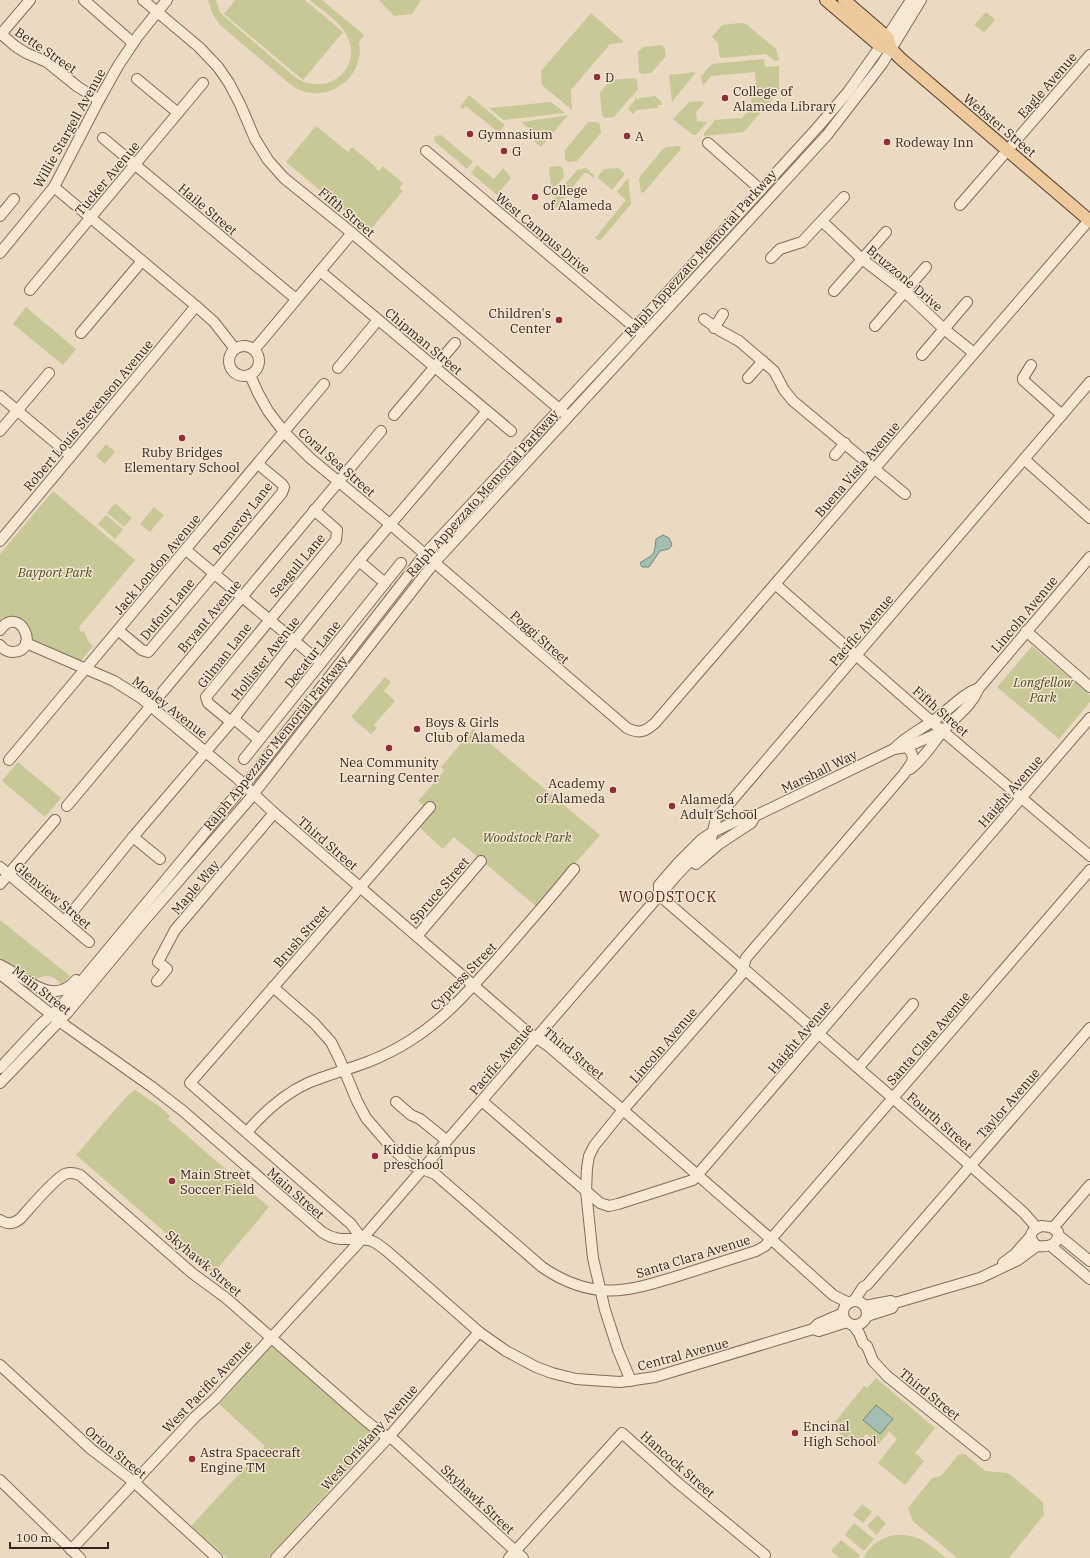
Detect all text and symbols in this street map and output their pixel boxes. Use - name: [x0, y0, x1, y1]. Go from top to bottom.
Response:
- street label: Bette Street: [11, 23, 80, 78]
- street label: Eagle Avenue: [1014, 49, 1081, 122]
- street label: Willie Stargell Avenue: [30, 66, 109, 191]
- place label: D: [605, 69, 614, 86]
- marker: D: [592, 72, 602, 82]
- place label: College of Alameda Library: [733, 83, 836, 115]
- street label: Webster Street: [960, 90, 1040, 161]
- marker: College of Alameda Library: [720, 93, 730, 103]
- place label: Gymnasium: [478, 126, 553, 143]
- place label: A: [635, 128, 644, 145]
- marker: Gymnasium: [465, 129, 475, 139]
- marker: A: [622, 131, 632, 141]
- place label: Rodeway Inn: [895, 134, 974, 151]
- marker: Rodeway Inn: [882, 137, 892, 147]
- street label: Tucker Avenue: [71, 138, 143, 219]
- place label: G: [512, 143, 521, 160]
- marker: G: [499, 146, 509, 156]
- street label: Ralph Appezzato Memorial Parkway: [620, 166, 780, 341]
- street label: Haile Street: [175, 180, 241, 239]
- place label: College of Alameda: [543, 182, 612, 214]
- street label: Fifth Street: [315, 184, 379, 241]
- street label: West Campus Drive: [492, 189, 594, 278]
- marker: College of Alameda: [530, 192, 540, 202]
- street label: Bruzzone Drive: [863, 242, 946, 315]
- street label: Chipman Street: [381, 304, 466, 379]
- place label: Children's Center: [489, 305, 551, 337]
- marker: Children's Center: [554, 315, 564, 325]
- street label: Robert Louis Stevenson Avenue: [20, 336, 157, 495]
- street label: Ralph Appezzato Memorial Parkway: [402, 406, 562, 581]
- street label: Buena Vista Avenue: [811, 418, 904, 521]
- street label: Coral Sea Street: [295, 424, 379, 501]
- marker: Ruby Bridges Elementary School: [177, 433, 187, 443]
- place label: Ruby Bridges Elementary School: [124, 444, 240, 476]
- street label: Pomeroy Lane: [209, 479, 276, 558]
- street label: Jack London Avenue: [110, 511, 204, 618]
- street label: Seagull Lane: [266, 530, 329, 601]
- park label: Bayport Park: [17, 564, 92, 581]
- street label: Lincoln Avenue: [987, 572, 1061, 656]
- street label: Dufour Lane: [136, 575, 198, 644]
- street label: Bryant Avenue: [174, 576, 245, 656]
- street label: Pacific Avenue: [826, 591, 897, 670]
- street label: Poggi Street: [507, 607, 573, 668]
- street label: Hollister Avenue: [227, 613, 303, 704]
- street label: Decatur Lane: [281, 617, 344, 692]
- street label: Gilman Lane: [194, 619, 255, 691]
- street label: Ralph Appezzato Memorial Parkway: [200, 652, 351, 834]
- street label: Mosley Avenue: [128, 673, 211, 742]
- park label: Longfellow Park: [1012, 674, 1074, 706]
- street label: Fifth Street: [909, 682, 972, 741]
- place label: Boys & Girls Club of Alameda: [425, 714, 525, 746]
- marker: Boys & Girls Club of Alameda: [412, 724, 422, 734]
- marker: Nea Community Learning Center: [384, 743, 394, 753]
- street label: Marshall Way: [779, 746, 860, 797]
- street label: Haight Avenue: [974, 752, 1046, 831]
- place label: Nea Community Learning Center: [339, 754, 439, 786]
- place label: Academy of Alameda: [536, 775, 605, 807]
- marker: Academy of Alameda: [608, 785, 618, 795]
- place label: Alameda Adult School: [680, 791, 758, 823]
- marker: Alameda Adult School: [667, 801, 677, 811]
- street label: Third Street: [294, 813, 361, 874]
- park label: Woodstock Park: [482, 829, 572, 846]
- street label: Spruce Street: [406, 853, 473, 927]
- street label: Maple Way: [168, 857, 223, 918]
- street label: Glenview Street: [10, 858, 95, 933]
- district label: WOODSTOCK: [619, 888, 717, 906]
- street label: Brush Street: [270, 901, 333, 971]
- street label: Cypress Street: [427, 938, 500, 1014]
- street label: Main Street: [9, 962, 75, 1019]
- street label: Santa Clara Avenue: [883, 988, 974, 1089]
- street label: Haight Avenue: [764, 997, 835, 1077]
- street label: Lincoln Avenue: [626, 1004, 701, 1087]
- street label: Pacific Avenue: [466, 1020, 537, 1099]
- street label: Third Street: [540, 1024, 608, 1083]
- street label: Taylor Avenue: [973, 1065, 1044, 1142]
- street label: Fourth Street: [903, 1088, 976, 1155]
- place label: Kiddie kampus preschool: [383, 1141, 476, 1173]
- marker: Kiddie kampus preschool: [370, 1151, 380, 1161]
- street label: Main Street: [264, 1164, 328, 1223]
- place label: Main Street Soccer Field: [180, 1166, 255, 1198]
- marker: Main Street Soccer Field: [167, 1176, 177, 1186]
- street label: Skyhawk Street: [162, 1226, 246, 1301]
- street label: Santa Clara Avenue: [634, 1231, 752, 1282]
- street label: Central Avenue: [636, 1334, 731, 1375]
- street label: West Pacific Avenue: [159, 1336, 256, 1436]
- street label: Third Street: [896, 1365, 964, 1424]
- street label: West Oriskany Avenue: [317, 1381, 421, 1494]
- place label: Encinal High School: [803, 1418, 877, 1450]
- street label: Orion Street: [81, 1422, 150, 1483]
- street label: Hancock Street: [637, 1427, 719, 1502]
- marker: Encinal High School: [790, 1428, 800, 1438]
- place label: Astra Spacecraft Engine TM: [200, 1444, 301, 1476]
- marker: Astra Spacecraft Engine TM: [187, 1454, 197, 1464]
- street label: Skyhawk Street: [437, 1461, 518, 1538]
- scale bar: [10, 1524, 108, 1550]
- text: 100 m: [16, 1530, 52, 1545]

